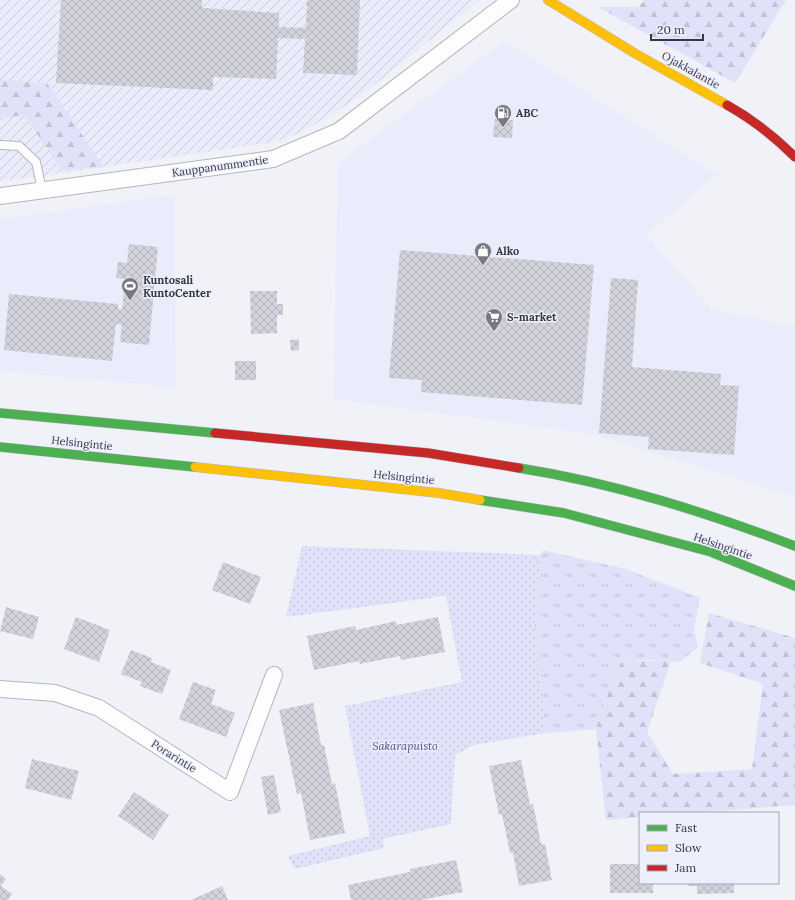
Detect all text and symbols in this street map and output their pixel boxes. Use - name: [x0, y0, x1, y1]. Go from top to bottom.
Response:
- scale bar: [651, 16, 703, 42]
- text: 20 m: [657, 22, 685, 37]
- street label: Ojakkalantie: [659, 48, 723, 92]
- fuel station icon: ABC: [493, 103, 513, 128]
- place label: ABC: [516, 106, 539, 120]
- street label: Kauppanummentie: [171, 152, 269, 180]
- shop icon: Alko: [473, 241, 493, 266]
- place label: Alko: [496, 244, 519, 258]
- place label: Kuntosali KuntoCenter: [143, 273, 212, 300]
- sports icon: Kuntosali KuntoCenter: [120, 276, 140, 301]
- supermarket icon: S-market: [484, 307, 504, 332]
- place label: S-market: [507, 310, 557, 324]
- street label: Helsingintie: [51, 433, 113, 453]
- street label: Helsingintie: [373, 467, 435, 487]
- street label: Helsingintie: [692, 529, 754, 563]
- street label: Porarintie: [149, 737, 199, 775]
- park label: Sakarapuisto: [372, 739, 438, 753]
- legend: [639, 812, 779, 884]
- text: Fast: [675, 820, 698, 835]
- text: Slow: [675, 840, 702, 855]
- text: Jam: [674, 860, 696, 875]

